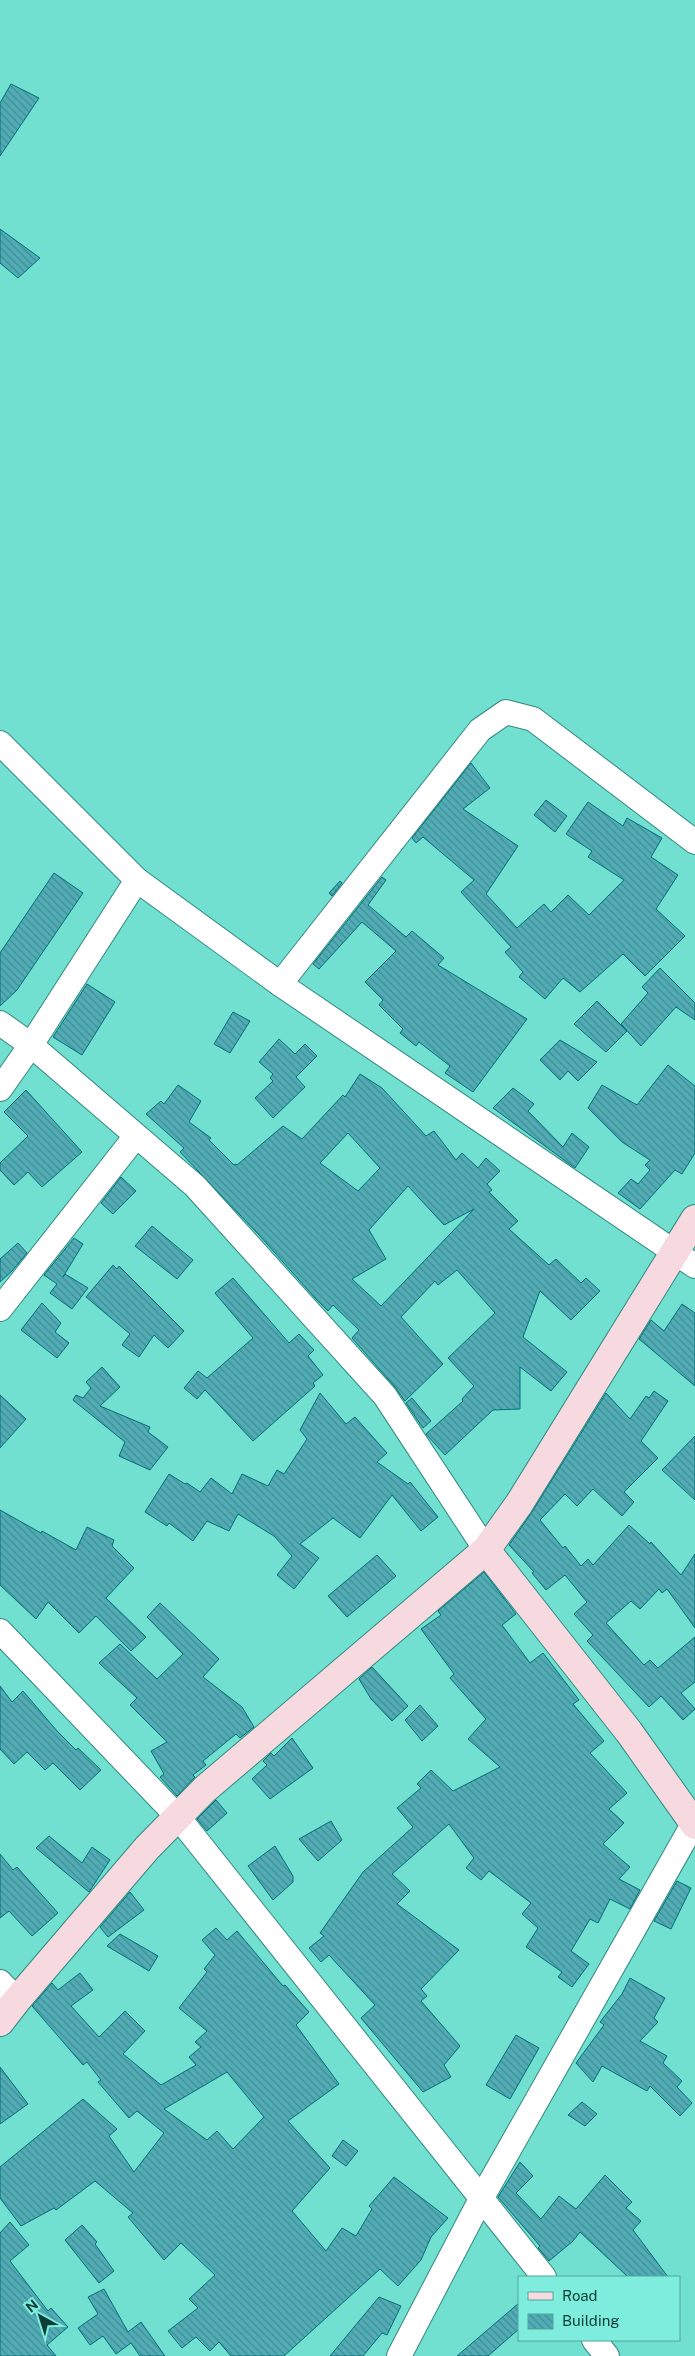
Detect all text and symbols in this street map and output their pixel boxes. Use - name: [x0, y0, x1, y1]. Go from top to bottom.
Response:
- legend: [518, 2276, 680, 2341]
- text: Road: [562, 2287, 598, 2304]
- north arrow: [15, 2291, 65, 2341]
- text: N: [23, 2296, 41, 2316]
- text: Building: [562, 2312, 620, 2329]

